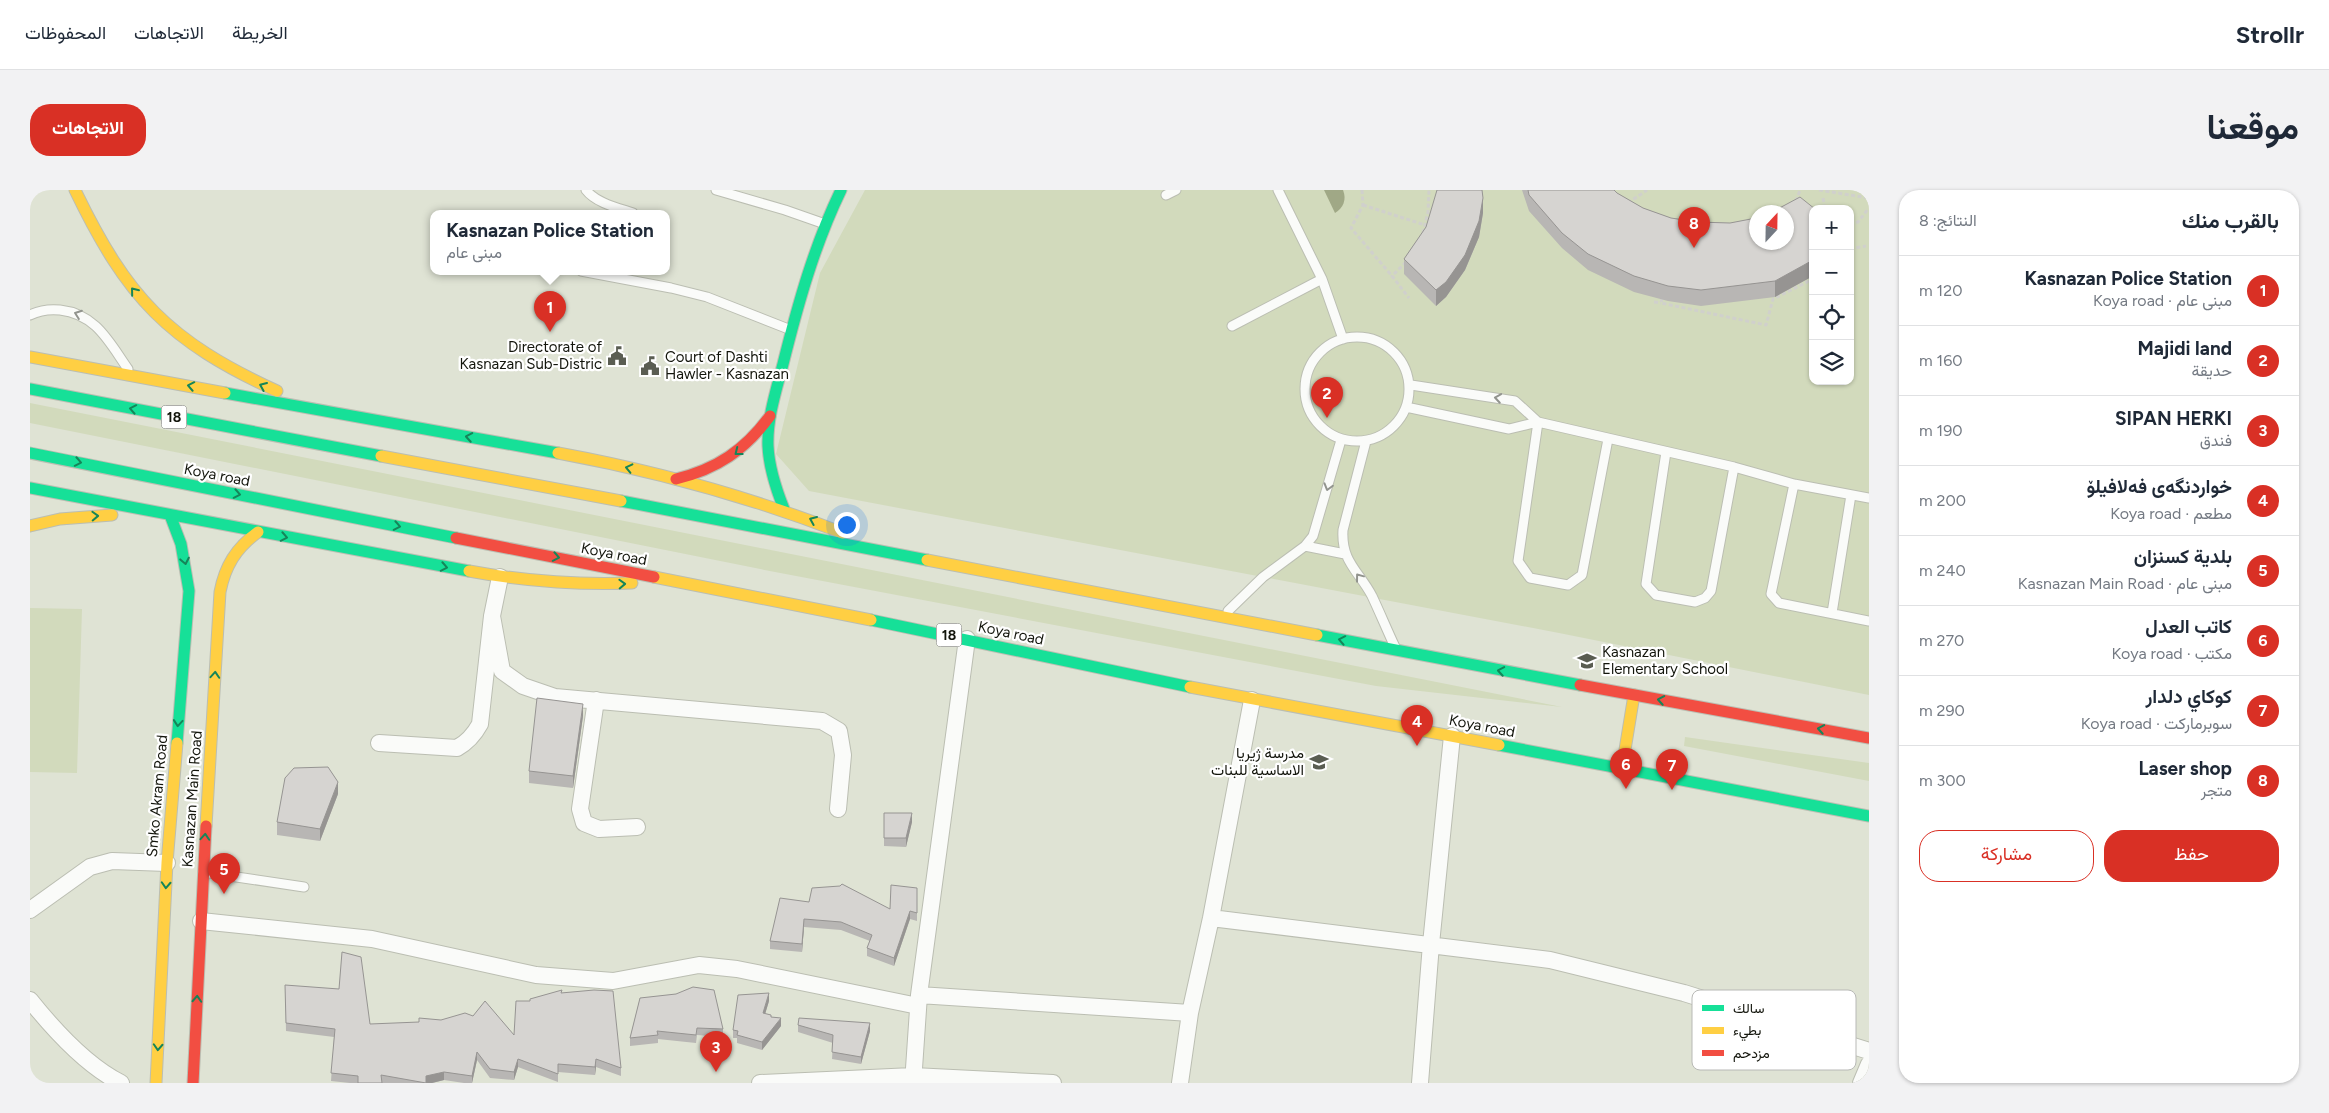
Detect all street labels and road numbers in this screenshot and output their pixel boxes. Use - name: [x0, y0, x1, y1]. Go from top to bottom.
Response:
- road number: 18: [162, 406, 186, 428]
- street label: Koya road: [182, 460, 252, 490]
- street label: Koya road: [579, 539, 649, 569]
- street label: Koya road: [976, 617, 1046, 649]
- road number: 18: [936, 624, 962, 646]
- street label: Koya road: [1447, 711, 1517, 741]
- street label: Kasnazan Main Road: [178, 730, 206, 868]
- street label: Smko Akram Road: [143, 734, 171, 858]

